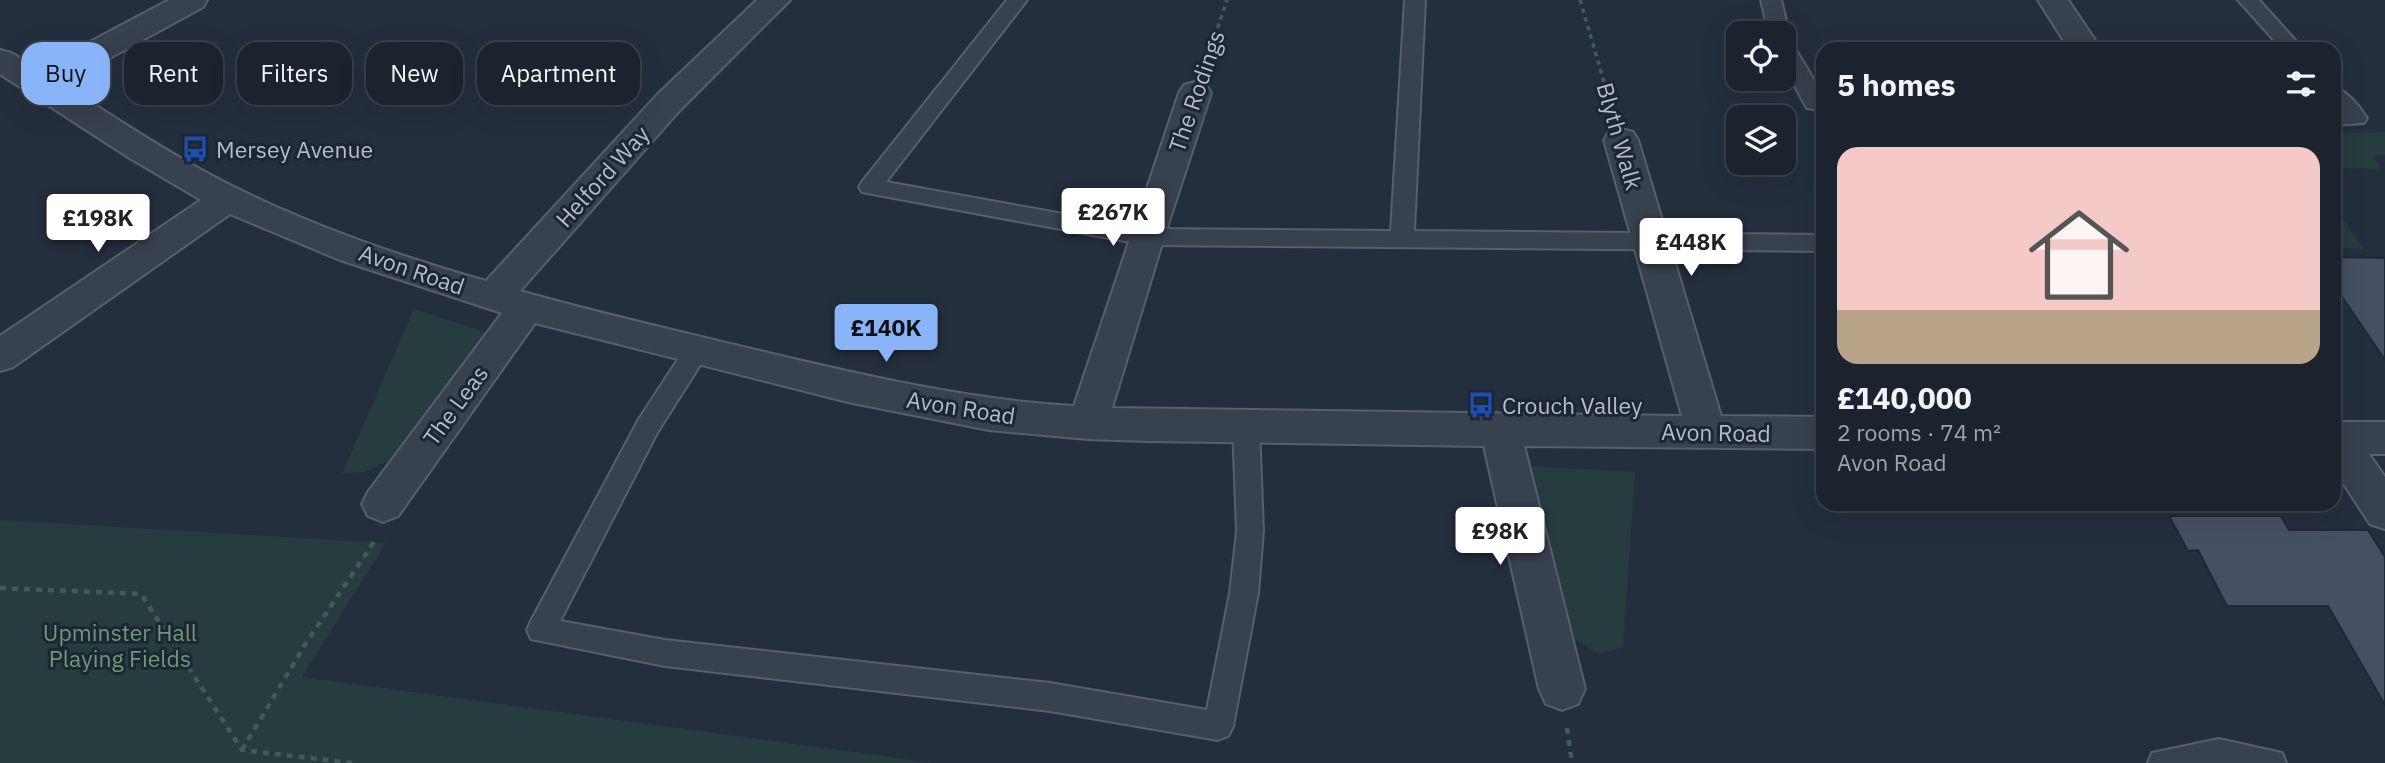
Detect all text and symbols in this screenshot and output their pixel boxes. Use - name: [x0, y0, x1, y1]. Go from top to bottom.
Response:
- map controls: [1726, 21, 1796, 175]
- button: locate: [1726, 21, 1796, 91]
- street label: The Rodings: [1161, 26, 1231, 156]
- chip: Buy: [21, 42, 110, 105]
- chip: Rent: [124, 42, 223, 105]
- chip: Filters: [237, 42, 352, 105]
- chip: New: [366, 42, 463, 105]
- chip: Apartment: [477, 42, 640, 105]
- text: 5 homes: [1837, 65, 1956, 104]
- icon: filters: [2282, 65, 2320, 103]
- street label: Blyth Walk: [1590, 79, 1650, 193]
- button: layers: [1726, 105, 1796, 175]
- street label: Helford Way: [549, 119, 656, 233]
- bus stop icon: Mersey Avenue: [180, 134, 210, 164]
- place label: Mersey Avenue: [216, 134, 373, 164]
- pin: £267K: [1064, 188, 1162, 248]
- icon: home: [2016, 192, 2142, 318]
- pin: £198K: [49, 194, 147, 254]
- text: £267K: [1078, 196, 1148, 226]
- text: £198K: [63, 202, 133, 232]
- pin: £448K: [1642, 218, 1740, 278]
- text: £448K: [1656, 226, 1726, 256]
- street label: Avon Road: [355, 237, 469, 301]
- pin: £140K: [837, 304, 935, 364]
- text: £140K: [851, 312, 921, 342]
- street label: The Leas: [416, 359, 494, 451]
- text: £140,000: [1837, 378, 1972, 417]
- street label: Avon Road: [904, 384, 1018, 430]
- bus stop icon: Crouch Valley: [1466, 390, 1496, 420]
- place label: Crouch Valley: [1502, 390, 1643, 420]
- street label: Avon Road: [1661, 416, 1771, 448]
- text: 2 rooms · 74 m²: [1837, 417, 2001, 447]
- text: Avon Road: [1837, 447, 1947, 477]
- pin: £98K: [1459, 508, 1541, 567]
- text: £98K: [1472, 515, 1529, 545]
- park label: Upminster Hall Playing Fields: [43, 617, 197, 673]

